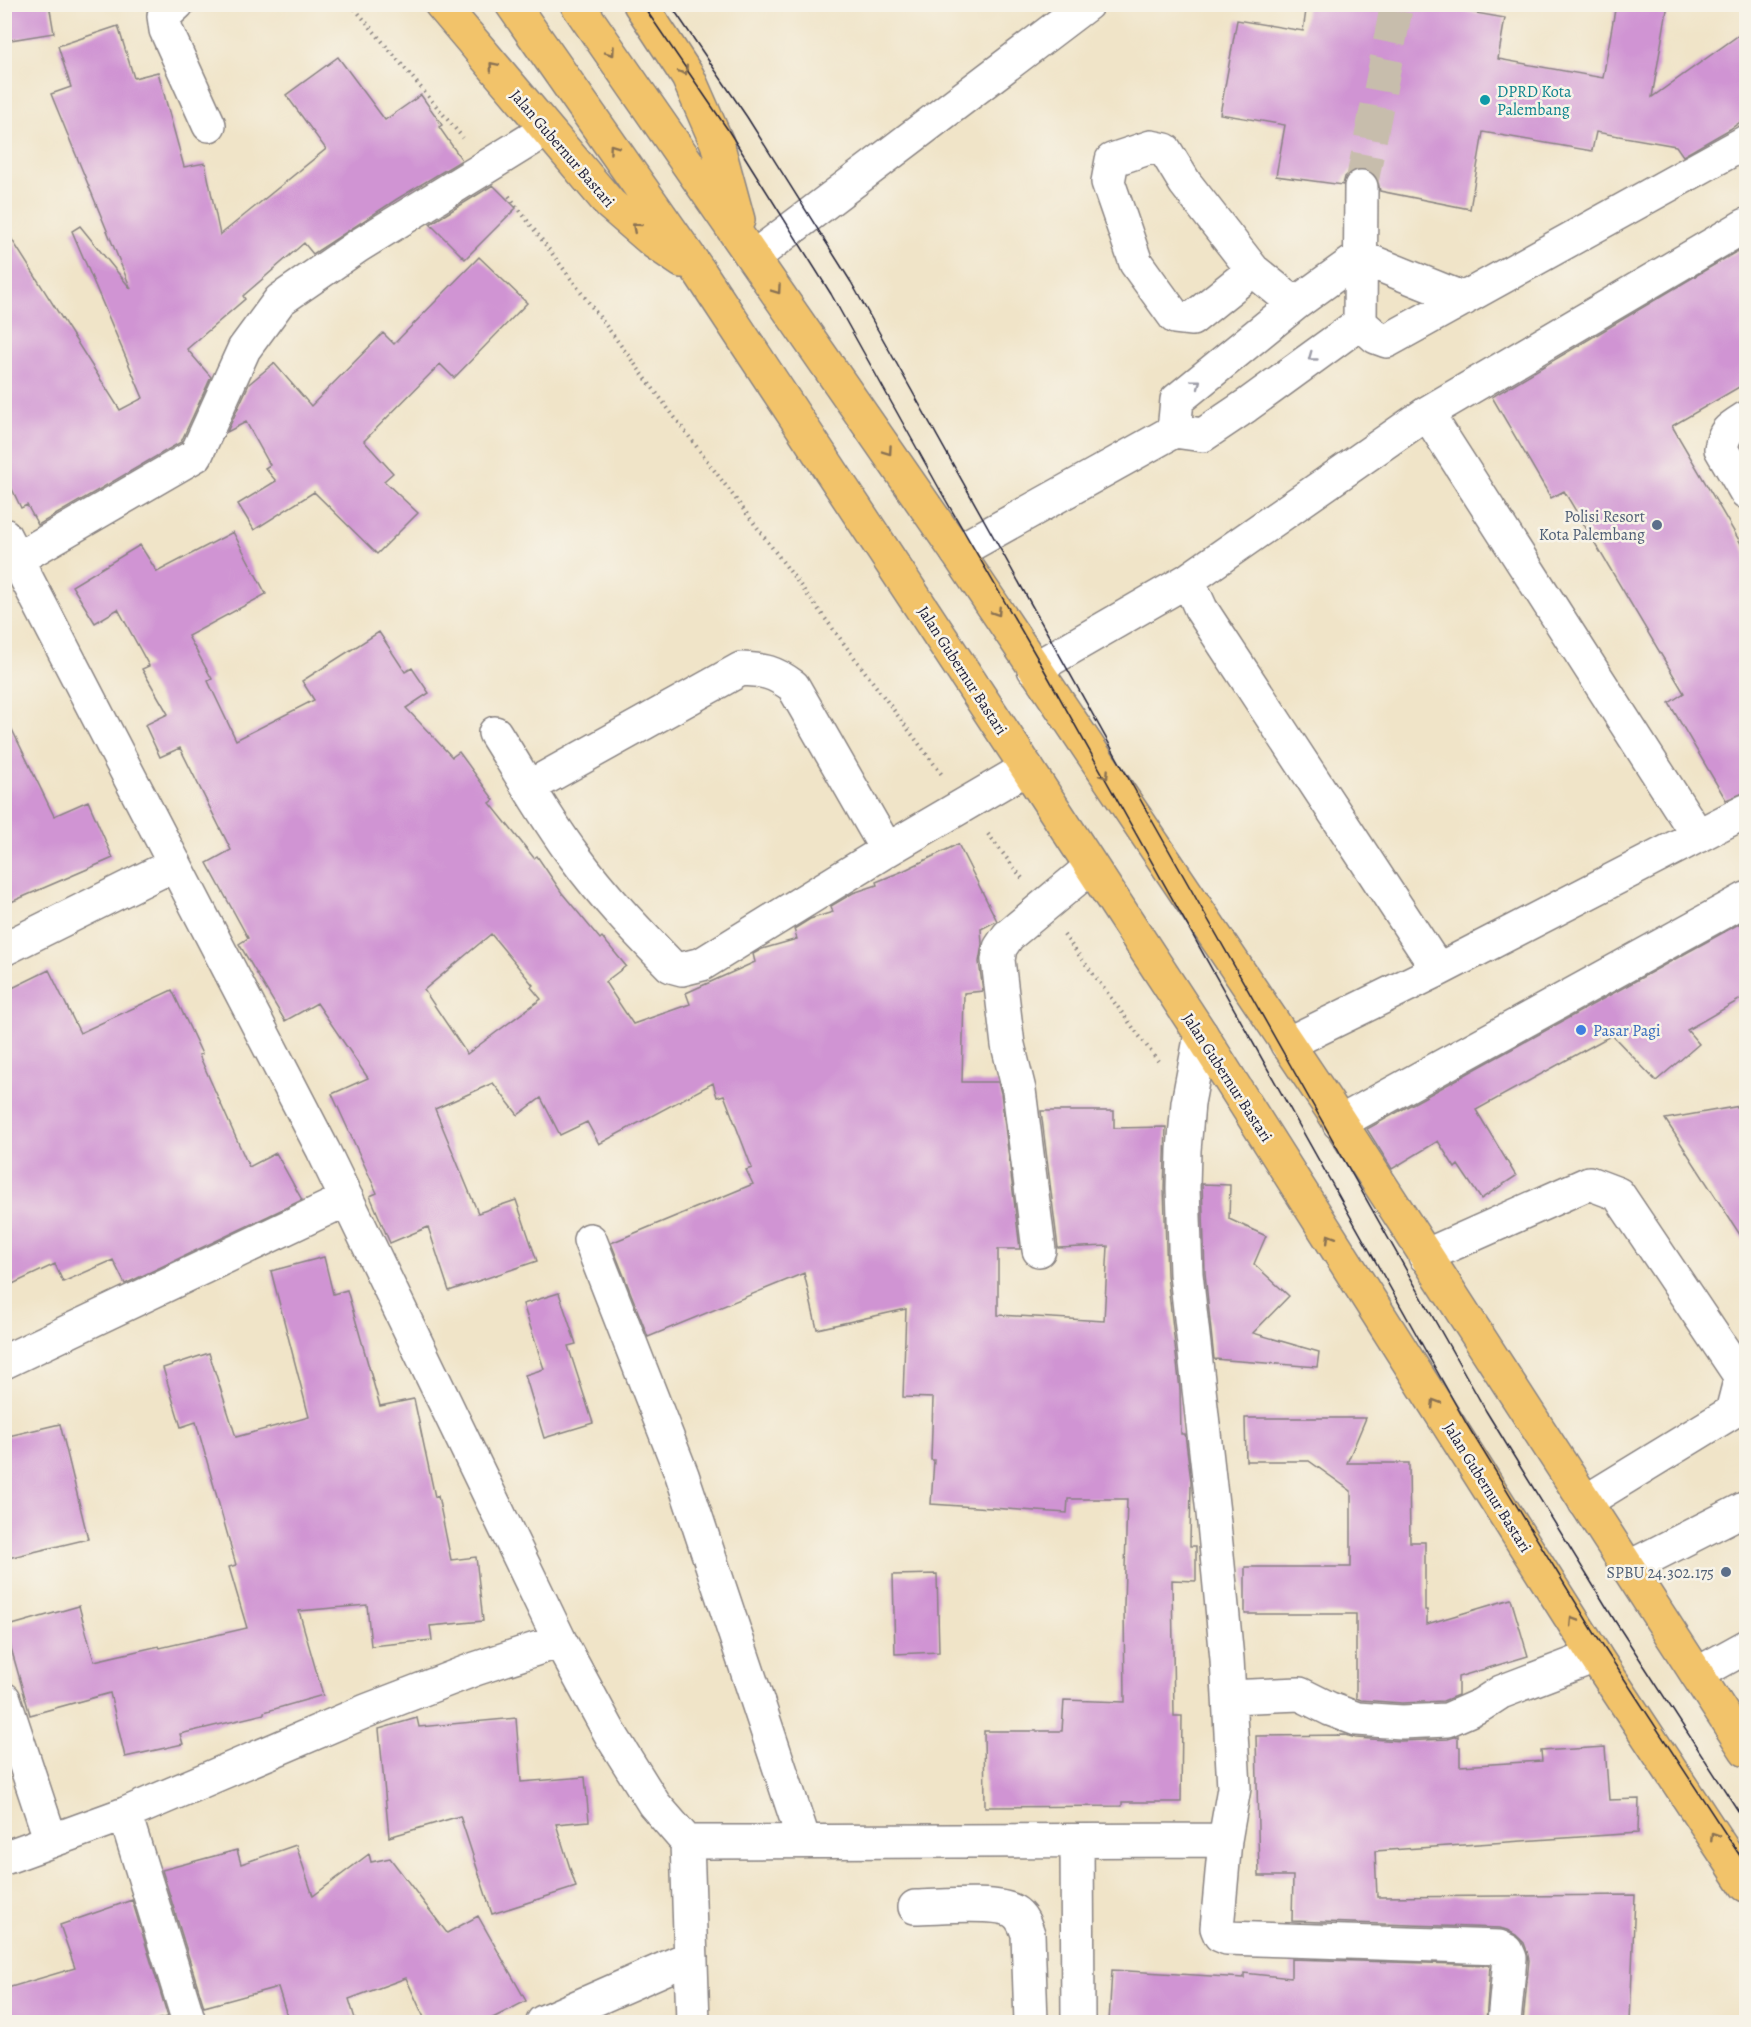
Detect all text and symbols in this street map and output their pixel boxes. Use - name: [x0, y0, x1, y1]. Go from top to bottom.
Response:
- one-way arrow: [604, 46, 615, 57]
- one-way arrow: [489, 62, 500, 73]
- one-way arrow: [676, 65, 688, 75]
- place label: DPRD Kota Palembang: [1497, 81, 1572, 121]
- street label: Jalan Gubernur Bastari: [505, 85, 620, 212]
- marker: DPRD Kota Palembang: [1478, 93, 1492, 107]
- one-way arrow: [609, 144, 620, 155]
- one-way arrow: [633, 223, 643, 234]
- one-way arrow: [770, 284, 781, 295]
- one-way arrow: [1308, 350, 1319, 361]
- one-way arrow: [1191, 379, 1202, 390]
- one-way arrow: [880, 445, 892, 455]
- place label: Polisi Resort Kota Palembang: [1539, 506, 1645, 546]
- marker: Polisi Resort Kota Palembang: [1650, 518, 1664, 532]
- street label: Jalan Gubernur Bastari: [912, 602, 1012, 739]
- one-way arrow: [990, 606, 1001, 617]
- one-way arrow: [1098, 768, 1109, 779]
- street label: Jalan Gubernur Bastari: [1177, 1009, 1277, 1146]
- place label: Pasar Pagi: [1593, 1020, 1661, 1042]
- marker: Pasar Pagi: [1574, 1023, 1588, 1037]
- one-way arrow: [1326, 1234, 1338, 1244]
- one-way arrow: [1430, 1399, 1442, 1409]
- street label: Jalan Gubernur Bastari: [1438, 1418, 1536, 1557]
- place label: SPBU 24.302.175: [1607, 1562, 1714, 1584]
- marker: SPBU 24.302.175: [1719, 1565, 1733, 1579]
- one-way arrow: [1568, 1617, 1580, 1627]
- one-way arrow: [1711, 1832, 1722, 1843]

